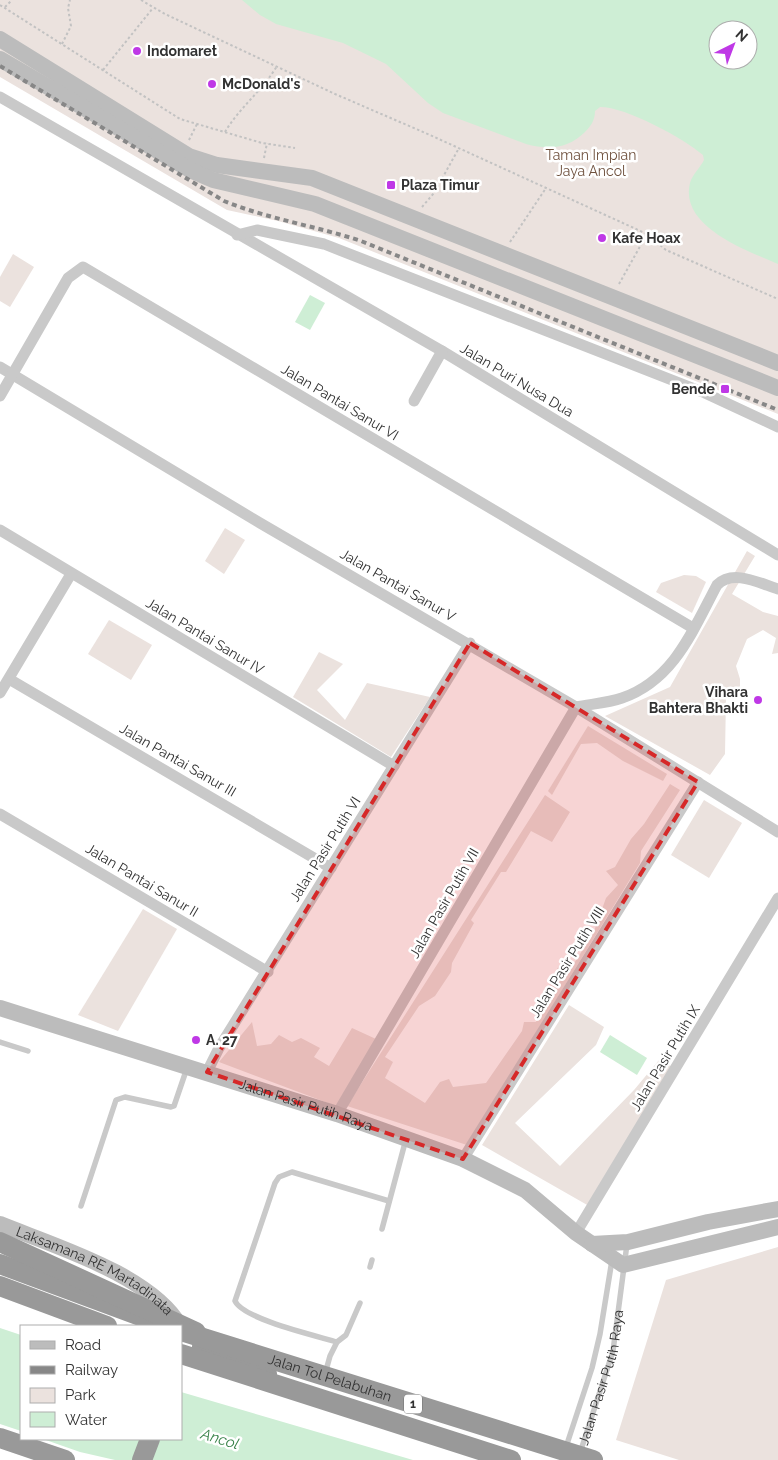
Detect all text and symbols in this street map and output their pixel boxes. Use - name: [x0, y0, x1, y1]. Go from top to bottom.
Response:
- north arrow: [708, 20, 758, 70]
- text: N: [732, 26, 751, 45]
- place label: Indomaret: [147, 43, 218, 59]
- marker: Indomaret: [131, 45, 143, 57]
- place label: McDonald's: [222, 76, 301, 92]
- marker: McDonald's: [206, 78, 218, 90]
- park label: Taman Impian Jaya Ancol: [546, 147, 636, 179]
- place label: Plaza Timur: [401, 177, 480, 193]
- marker: Plaza Timur: [385, 179, 397, 191]
- place label: Kafe Hoax: [612, 230, 681, 246]
- marker: Kafe Hoax: [596, 232, 608, 244]
- street label: Jalan Puri Nusa Dua: [458, 340, 576, 420]
- street label: Jalan Pantai Sanur VI: [278, 361, 402, 443]
- place label: Bende: [671, 381, 716, 397]
- marker: Bende: [719, 383, 731, 395]
- street label: Jalan Pantai Sanur V: [337, 545, 459, 625]
- street label: Jalan Pantai Sanur IV: [143, 595, 267, 678]
- place label: Vihara Bahtera Bhakti: [649, 684, 748, 716]
- marker: Vihara Bahtera Bhakti: [752, 694, 764, 706]
- street label: Jalan Pantai Sanur III: [117, 720, 239, 800]
- street label: Jalan Pasir Putih VI: [286, 794, 364, 904]
- street label: Jalan Pantai Sanur II: [83, 840, 201, 920]
- street label: Jalan Pasir Putih VII: [406, 845, 482, 961]
- street label: Jalan Pasir Putih VIII: [526, 904, 608, 1020]
- street label: Jalan Pasir Putih IX: [627, 1002, 703, 1114]
- place label: A. 27: [206, 1032, 238, 1048]
- marker: A. 27: [190, 1034, 202, 1046]
- street label: Jalan Pasir Putih Raya: [237, 1076, 375, 1134]
- street label: Laksamana RE Martadinata: [14, 1223, 176, 1318]
- street label: Jalan Pasir Putih Raya: [575, 1309, 626, 1447]
- legend: [20, 1325, 182, 1440]
- text: Road: [65, 1336, 101, 1354]
- street label: Jalan Tol Pelabuhan: [266, 1351, 394, 1404]
- text: Railway: [65, 1361, 118, 1379]
- text: Park: [65, 1386, 96, 1404]
- road number: 1: [404, 1395, 422, 1414]
- text: Water: [65, 1411, 108, 1429]
- water label: Ancol: [198, 1424, 241, 1453]

